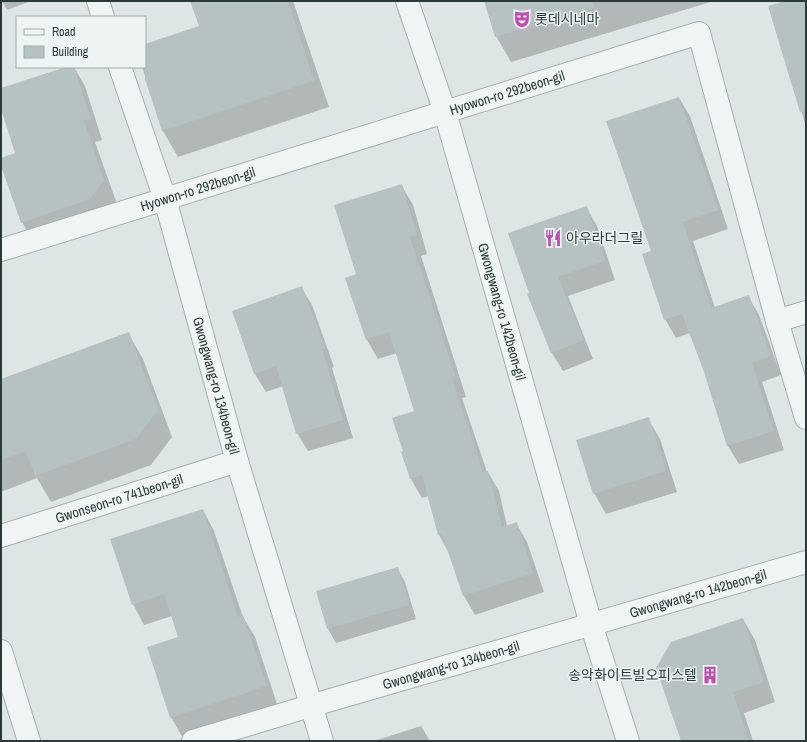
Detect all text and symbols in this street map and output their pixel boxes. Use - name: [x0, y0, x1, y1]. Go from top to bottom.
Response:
- theatre icon: 롯데시네마: [512, 9, 532, 29]
- place label: 롯데시네마: [535, 10, 600, 28]
- legend: [16, 16, 146, 68]
- text: Road: [52, 24, 76, 40]
- text: Building: [52, 44, 89, 60]
- street label: Hyowon-ro 292beon-gil: [447, 66, 567, 119]
- street label: Hyowon-ro 292beon-gil: [138, 163, 257, 215]
- restaurant icon: 아우라더그릴: [543, 228, 563, 248]
- place label: 아우라더그릴: [566, 229, 643, 247]
- street label: Gwongwang-ro 142beon-gil: [474, 241, 530, 382]
- street label: Gwongwang-ro 134beon-gil: [189, 315, 244, 456]
- street label: Gwonseon-ro 741beon-gil: [53, 470, 185, 527]
- street label: Gwongwang-ro 142beon-gil: [627, 565, 768, 622]
- street label: Gwongwang-ro 134beon-gil: [380, 637, 522, 693]
- building icon: 송악화이트빌오피스텔: [700, 665, 720, 685]
- place label: 송악화이트빌오피스텔: [568, 666, 697, 684]

